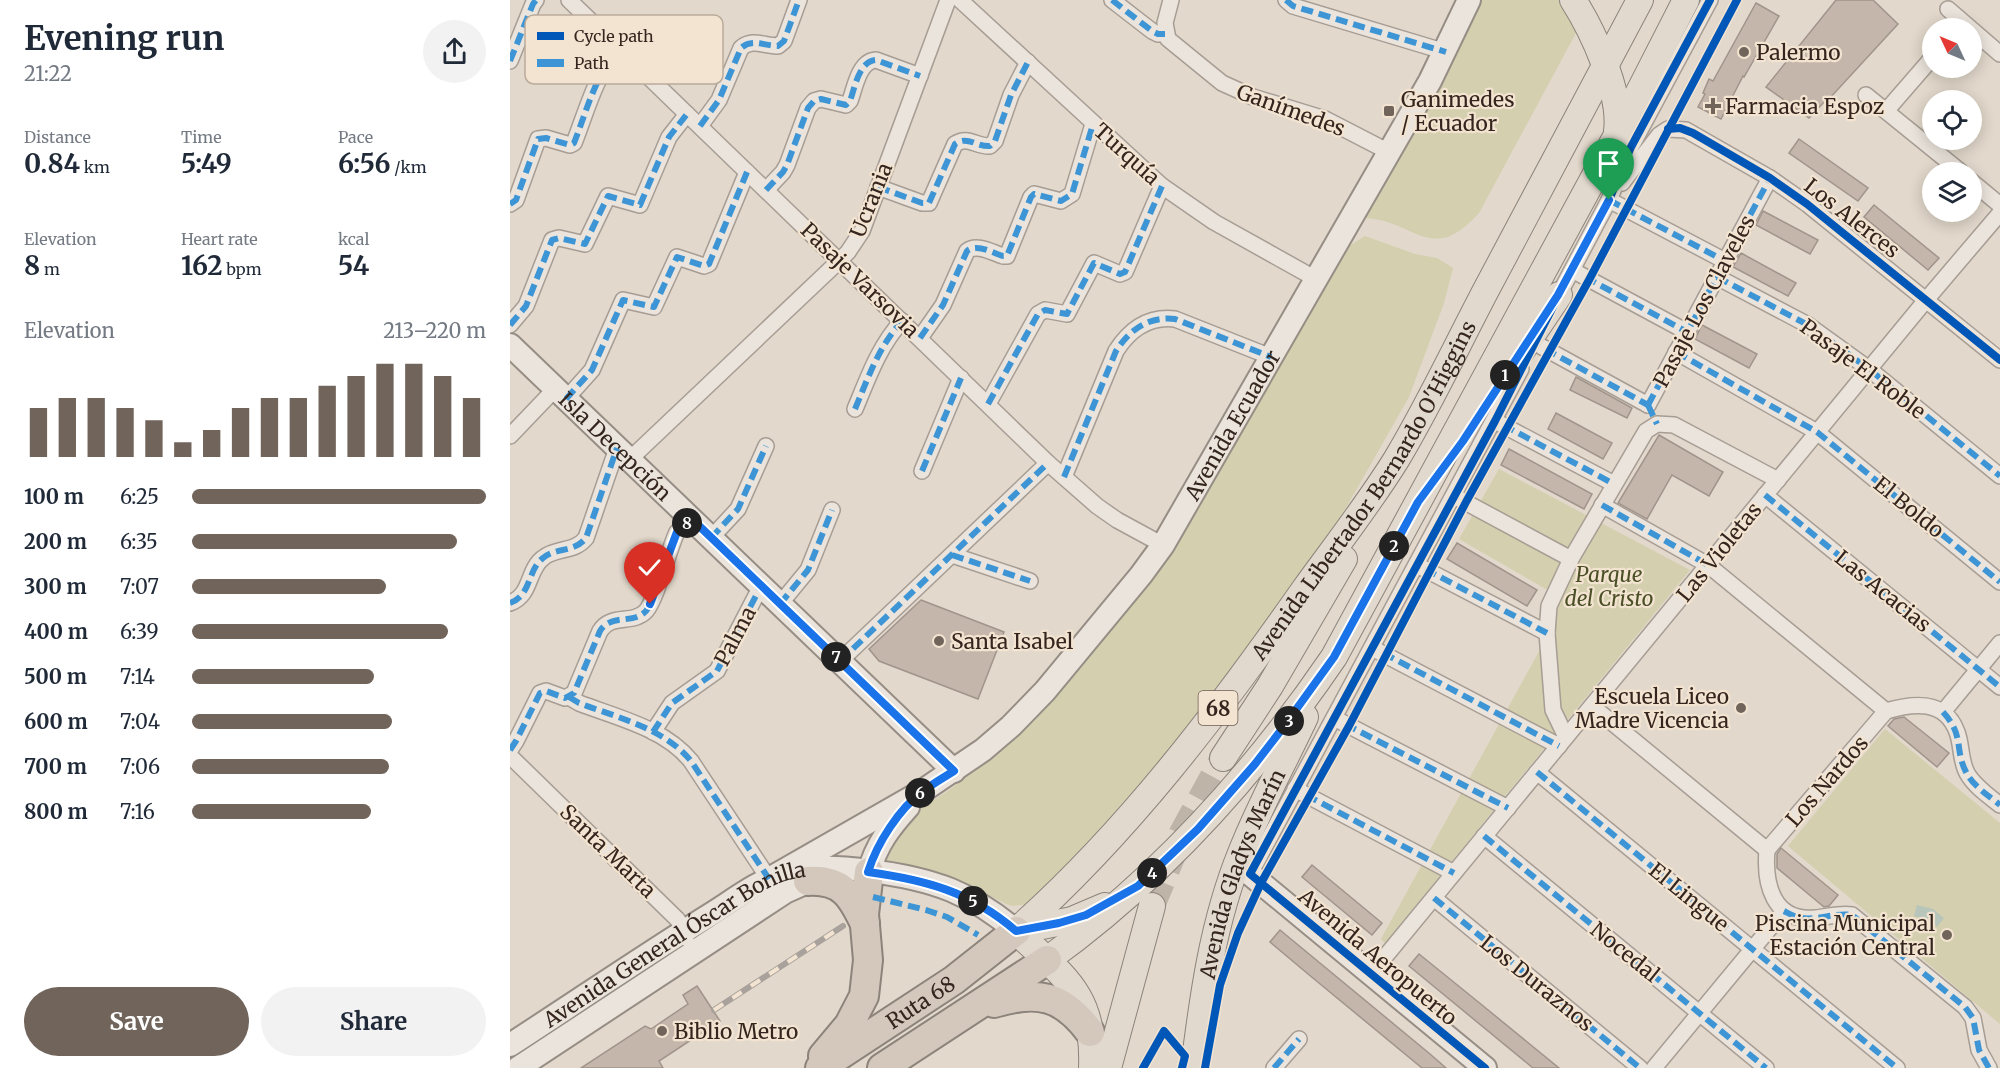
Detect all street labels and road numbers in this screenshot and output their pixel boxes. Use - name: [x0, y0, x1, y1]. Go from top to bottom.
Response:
- street label: Ganímedes: [1233, 78, 1349, 142]
- street label: Turquía: [1088, 117, 1166, 191]
- street label: Ucrania: [844, 159, 898, 241]
- street label: Los Alerces: [1799, 172, 1905, 264]
- street label: Pasaje Los Claveles: [1647, 210, 1761, 392]
- street label: Pasaje Varsovia: [795, 217, 925, 343]
- street label: Pasaje El Roble: [1795, 313, 1931, 425]
- street label: Avenida Libertador Bernardo O'Higgins: [1245, 316, 1482, 666]
- street label: Avenida Ecuador: [1178, 345, 1286, 506]
- street label: Isla Decepción: [553, 386, 678, 506]
- street label: El Boldo: [1868, 470, 1950, 544]
- street label: Las Violetas: [1671, 497, 1767, 607]
- street label: Las Acacias: [1830, 544, 1936, 638]
- street label: Palma: [708, 602, 762, 670]
- road number: 68: [1198, 691, 1238, 725]
- street label: Los Nardos: [1780, 730, 1874, 832]
- street label: Avenida Gladys Marín: [1193, 764, 1291, 982]
- street label: Santa Marta: [554, 798, 662, 904]
- street label: Avenida General Óscar Bonilla: [537, 855, 807, 1034]
- street label: El Lingue: [1643, 857, 1735, 937]
- street label: Avenida Aeropuerto: [1292, 882, 1463, 1031]
- street label: Nocedal: [1585, 916, 1666, 988]
- street label: Los Duraznos: [1475, 929, 1599, 1037]
- street label: Ruta 68: [881, 970, 960, 1035]

